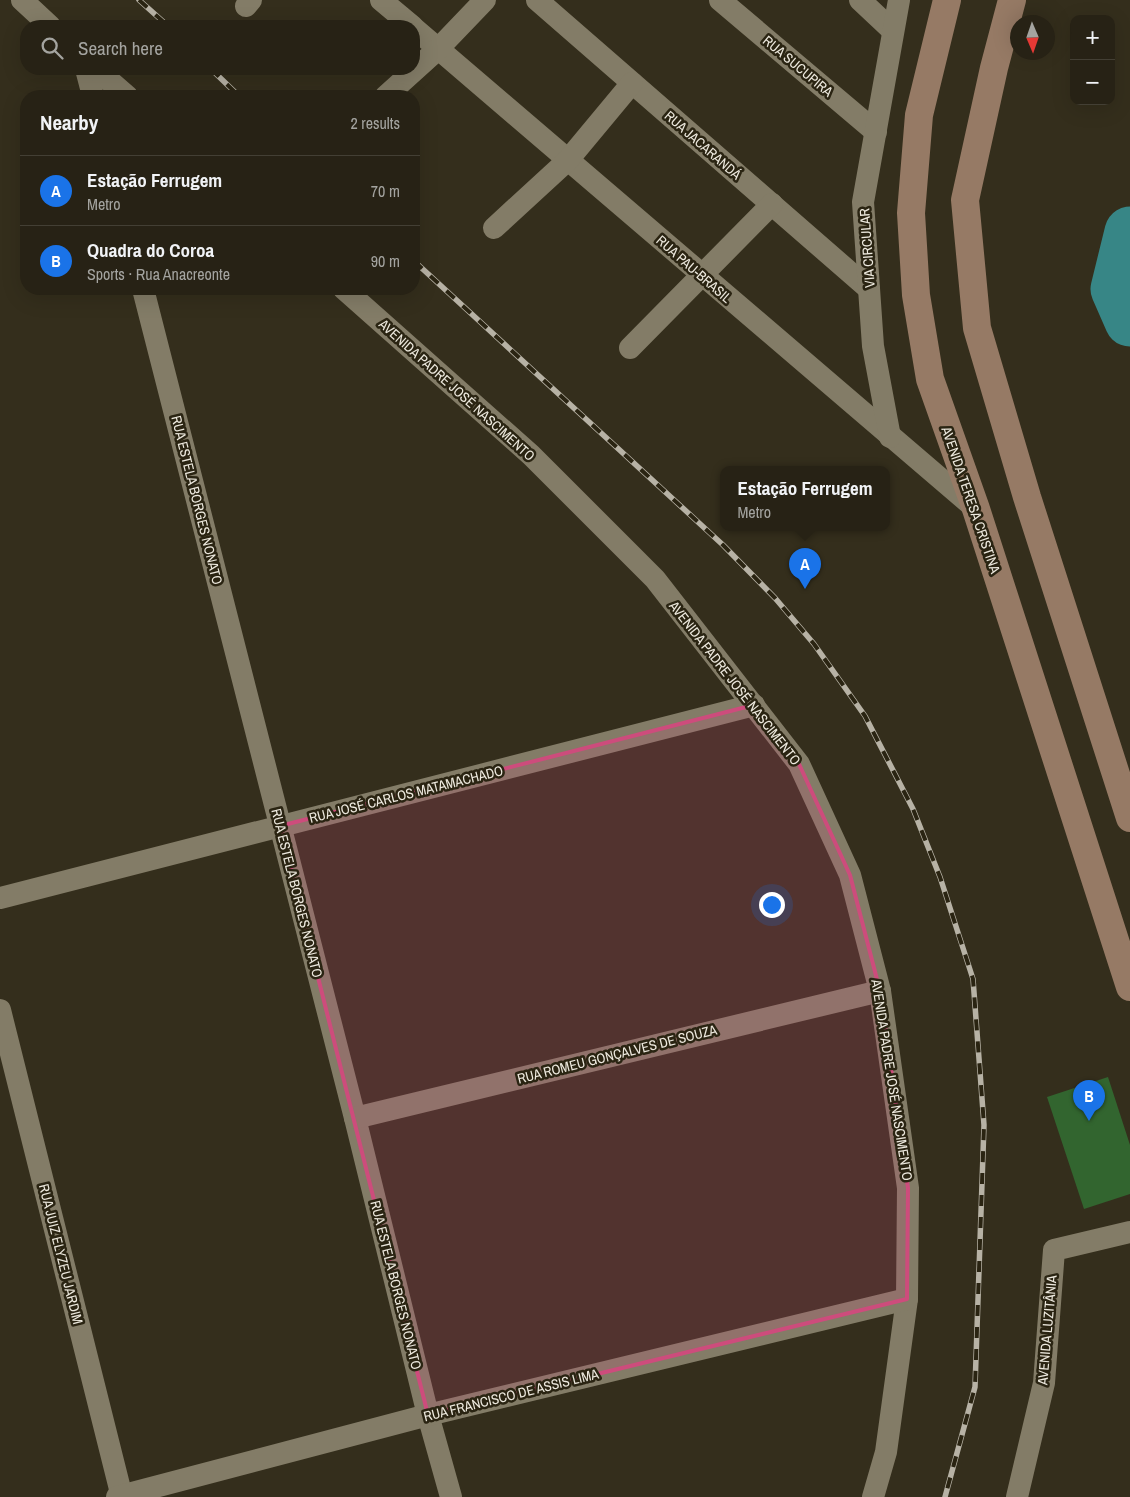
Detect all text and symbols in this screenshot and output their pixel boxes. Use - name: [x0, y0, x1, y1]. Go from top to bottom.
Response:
- north arrow: [1010, 15, 1055, 60]
- map controls: [1070, 15, 1115, 105]
- button: +: [1070, 15, 1115, 60]
- search box: [20, 20, 420, 75]
- street label: RUA SUCUPIRA: [759, 31, 837, 101]
- icon: search: [38, 34, 66, 62]
- text: Search here: [78, 35, 163, 61]
- button: −: [1070, 60, 1115, 105]
- street label: RUA JACARANDÁ: [661, 107, 746, 184]
- text: Nearby: [40, 108, 98, 137]
- text: 2 results: [350, 112, 400, 134]
- text: Estação Ferrugem: [87, 167, 222, 193]
- text: A: [51, 180, 61, 202]
- text: 70 m: [371, 180, 400, 202]
- text: Metro: [87, 193, 121, 215]
- street label: VIA CIRCULAR: [855, 208, 879, 288]
- street label: RUA PAU-BRASIL: [653, 231, 736, 307]
- text: Quadra do Coroa: [87, 237, 214, 263]
- text: B: [51, 250, 61, 272]
- text: 90 m: [371, 250, 400, 272]
- text: Sports · Rua Anacreonte: [87, 263, 230, 285]
- street label: AVENIDA PADRE JOSÉ NASCIMENTO: [375, 315, 539, 465]
- street label: RUA ESTELA BORGES NONATO: [167, 414, 227, 587]
- street label: AVENIDA TERESA CRISTINA: [937, 423, 1005, 576]
- popup: [720, 466, 890, 531]
- text: Estação Ferrugem: [737, 475, 873, 501]
- text: Metro: [737, 501, 771, 523]
- pin: A: [789, 548, 821, 589]
- street label: AVENIDA PADRE JOSÉ NASCIMENTO: [665, 596, 805, 769]
- street label: RUA JOSÉ CARLOS MATAMACHADO: [307, 761, 505, 827]
- street label: RUA ESTELA BORGES NONATO: [267, 807, 327, 980]
- your location: [759, 892, 785, 918]
- street label: AVENIDA PADRE JOSÉ NASCIMENTO: [867, 977, 917, 1182]
- street label: RUA ROMEU GONÇALVES DE SOUZA: [515, 1020, 719, 1088]
- pin: B: [1073, 1080, 1105, 1121]
- street label: RUA JUIZ ELYZEU JARDIM: [35, 1182, 87, 1326]
- street label: RUA ESTELA BORGES NONATO: [366, 1199, 426, 1372]
- street label: AVENIDA LUZITÂNIA: [1033, 1274, 1061, 1387]
- street label: RUA FRANCISCO DE ASSIS LIMA: [422, 1364, 601, 1425]

